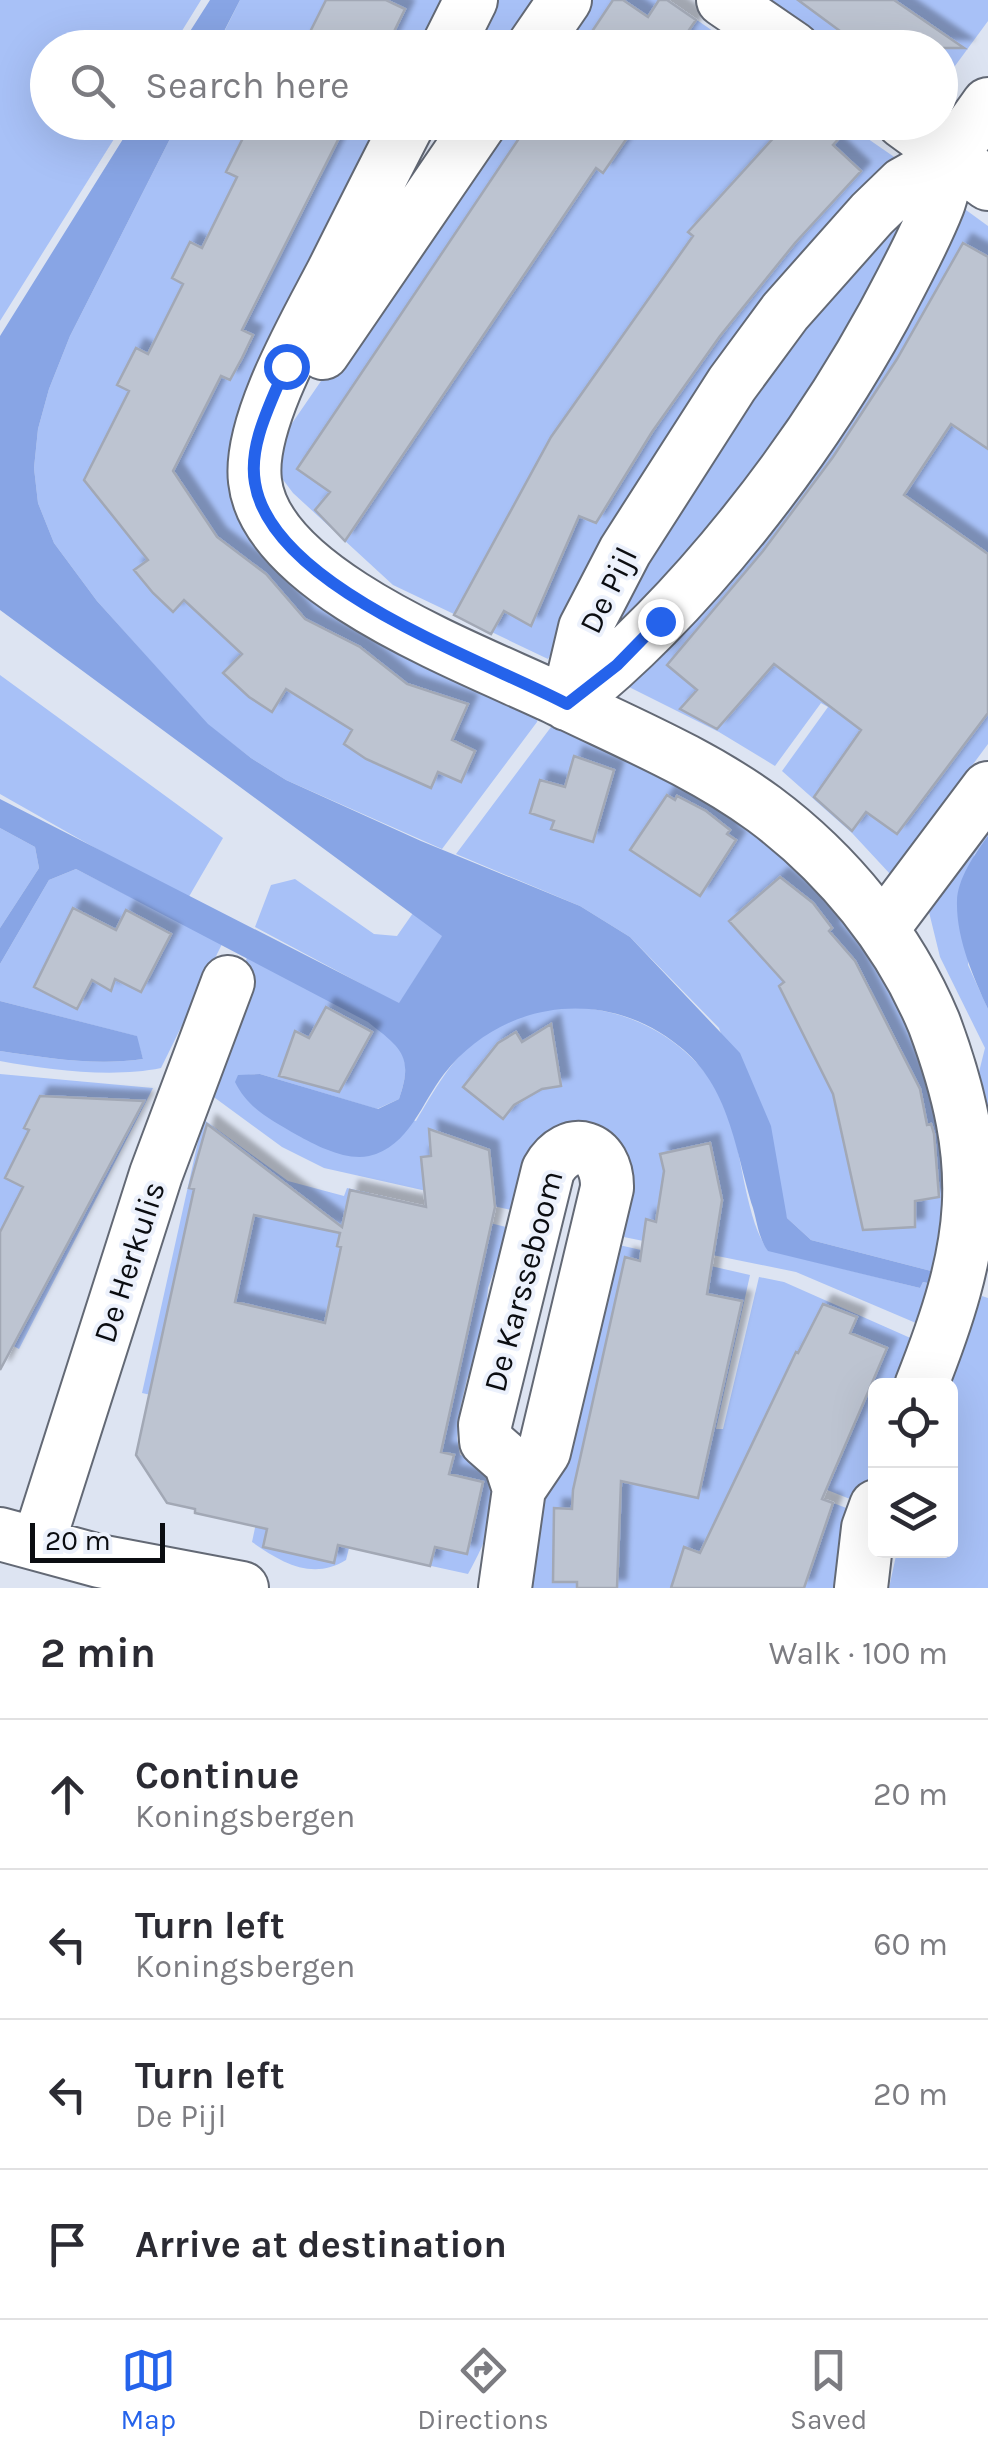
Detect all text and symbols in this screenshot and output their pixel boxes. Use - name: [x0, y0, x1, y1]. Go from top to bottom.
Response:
- search box: [30, 30, 958, 140]
- icon: search: [65, 58, 120, 113]
- text: Search here: [145, 63, 349, 108]
- route start: [264, 344, 310, 390]
- street label: De Pijl: [572, 541, 645, 639]
- route end: [638, 599, 684, 645]
- street label: De Karsseboom: [476, 1166, 571, 1396]
- street label: De Herkulis: [86, 1177, 173, 1347]
- map controls: [868, 1378, 958, 1558]
- button: locate: [868, 1378, 958, 1468]
- button: layers: [868, 1468, 958, 1558]
- scale bar: [30, 1518, 165, 1562]
- text: 20 m: [45, 1524, 111, 1557]
- text: 2 min: [40, 1628, 156, 1678]
- text: Walk · 100 m: [769, 1635, 948, 1672]
- text: Continue: [135, 1753, 299, 1798]
- icon: ahead: [40, 1767, 95, 1822]
- text: 20 m: [873, 1776, 948, 1813]
- text: Koningsbergen: [135, 1798, 355, 1835]
- text: Turn left: [135, 1903, 285, 1948]
- icon: left: [40, 1917, 95, 1972]
- text: 60 m: [873, 1926, 948, 1963]
- text: Koningsbergen: [135, 1948, 355, 1985]
- text: Turn left: [135, 2053, 285, 2098]
- icon: left: [40, 2067, 95, 2122]
- text: 20 m: [873, 2076, 948, 2113]
- text: De Pijl: [135, 2098, 226, 2135]
- icon: arrive: [40, 2217, 95, 2272]
- text: Arrive at destination: [135, 2222, 507, 2267]
- tab: Map: [121, 2343, 176, 2436]
- tab: Directions: [417, 2343, 549, 2436]
- tab: Saved: [790, 2343, 867, 2436]

